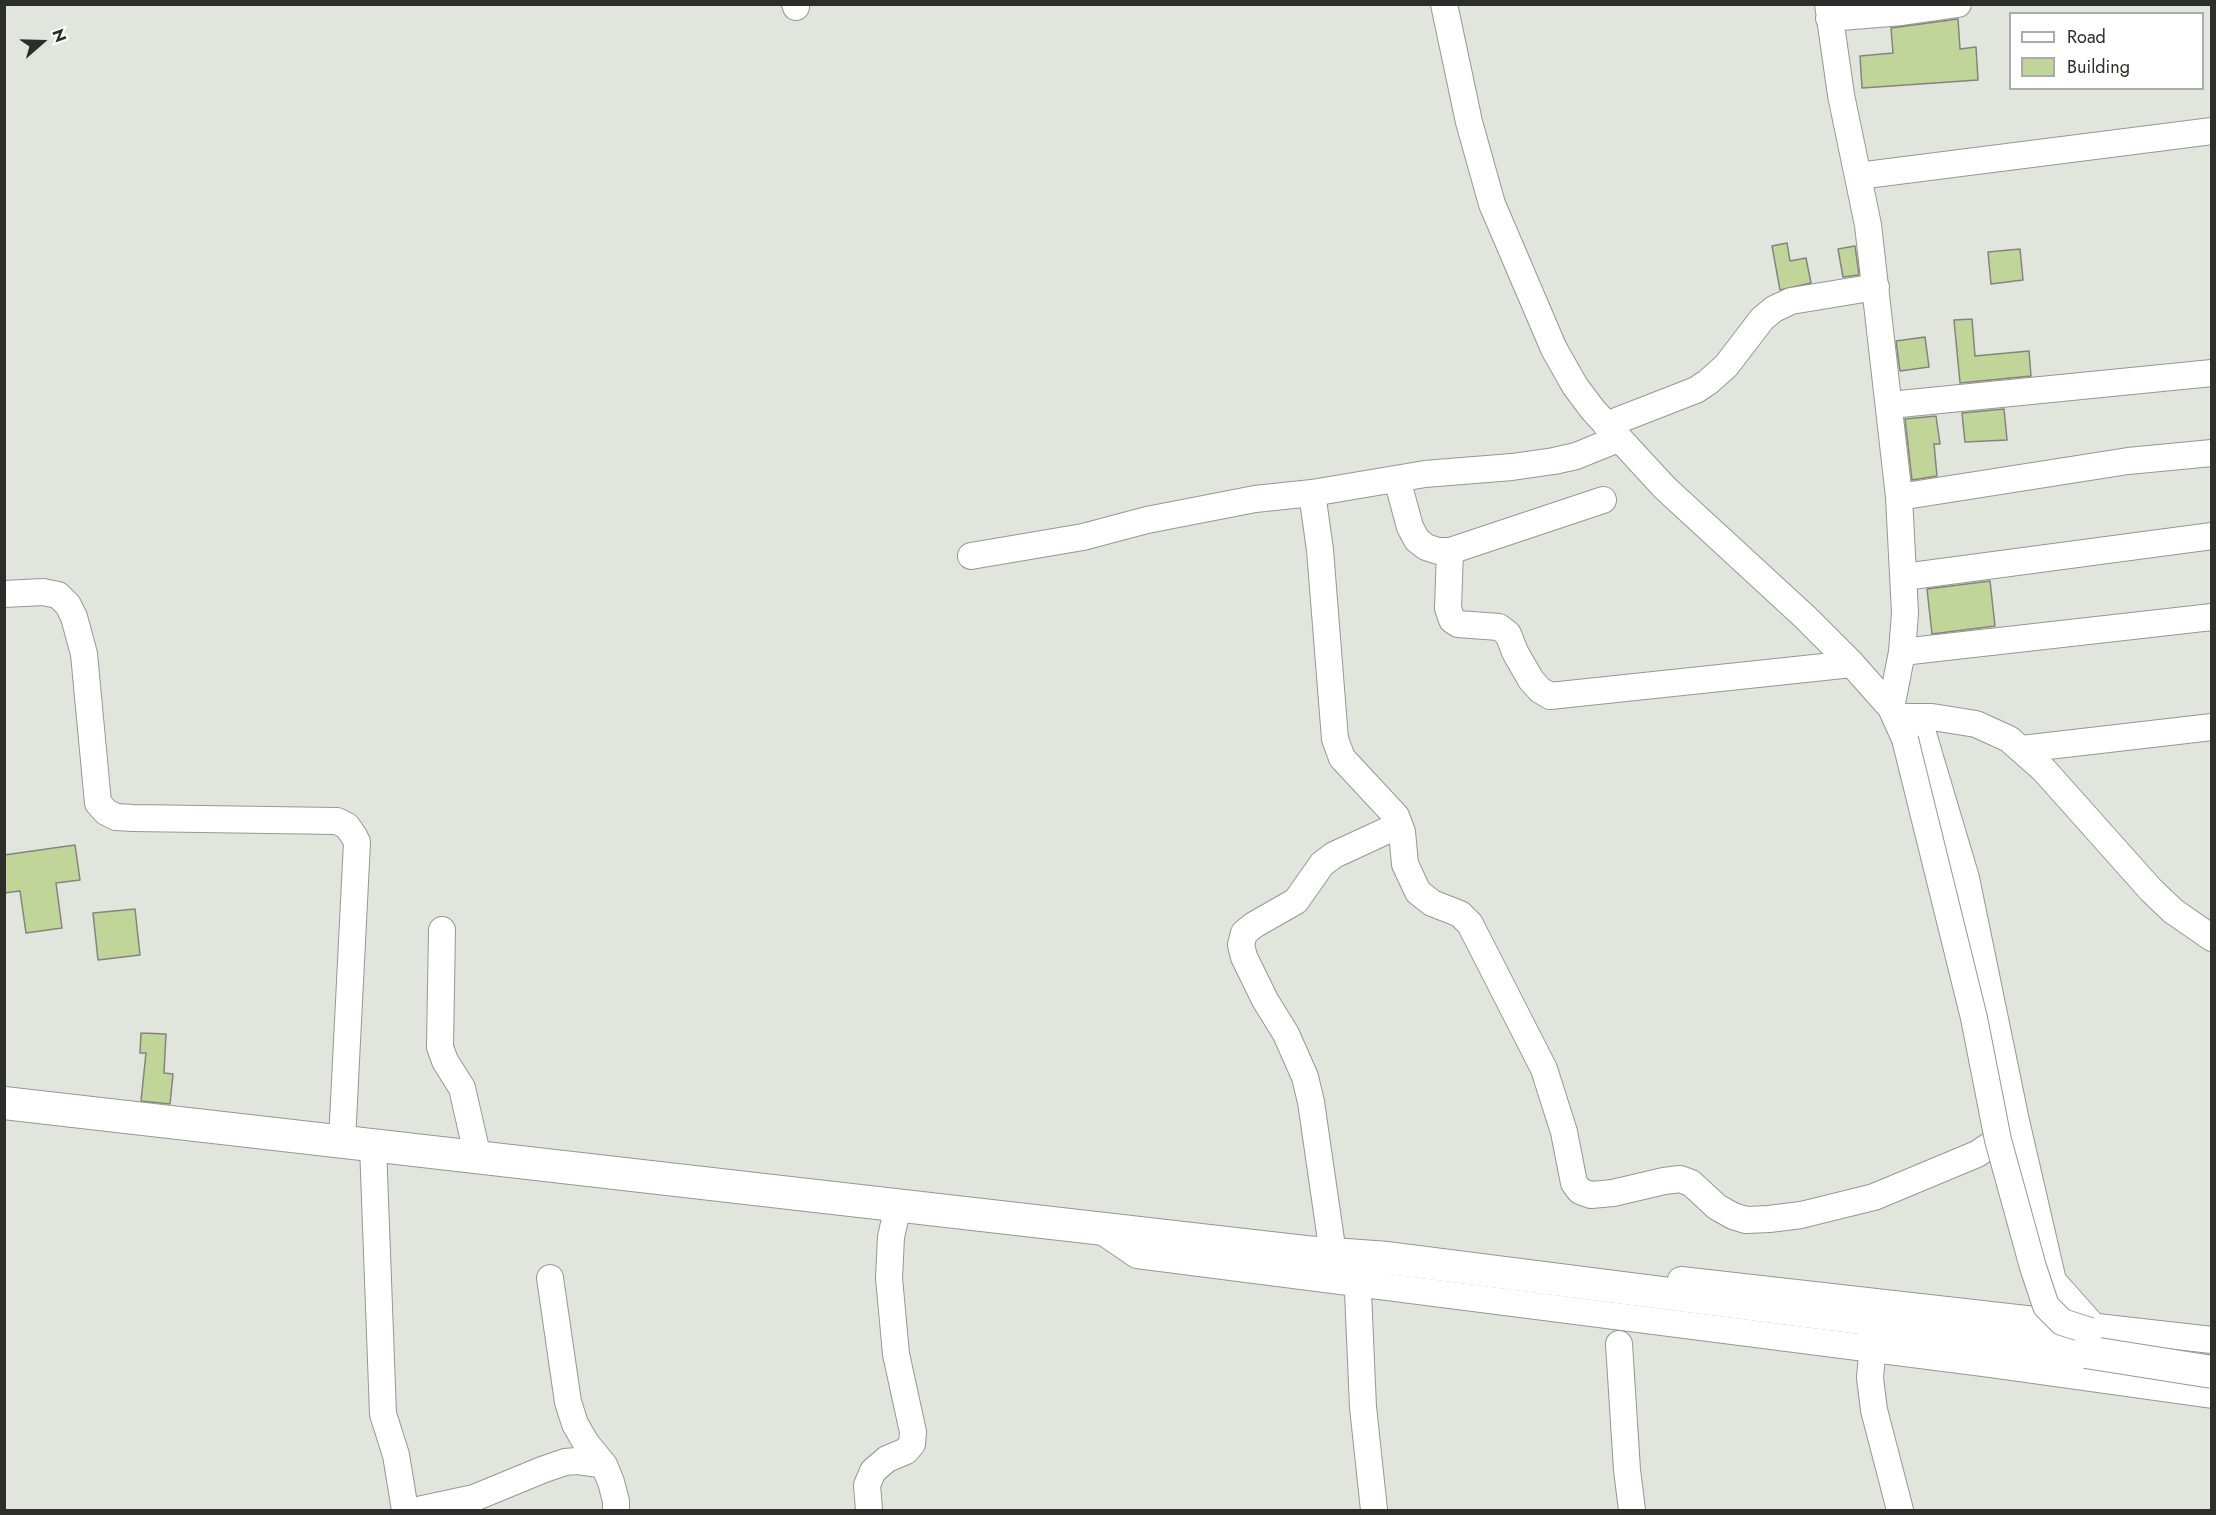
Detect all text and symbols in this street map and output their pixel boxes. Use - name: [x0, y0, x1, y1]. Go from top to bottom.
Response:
- north arrow: [12, 12, 72, 72]
- legend: [2009, 12, 2204, 90]
- text: Road: [2067, 24, 2106, 50]
- text: N: [46, 26, 72, 46]
- text: Building: [2067, 54, 2130, 80]

